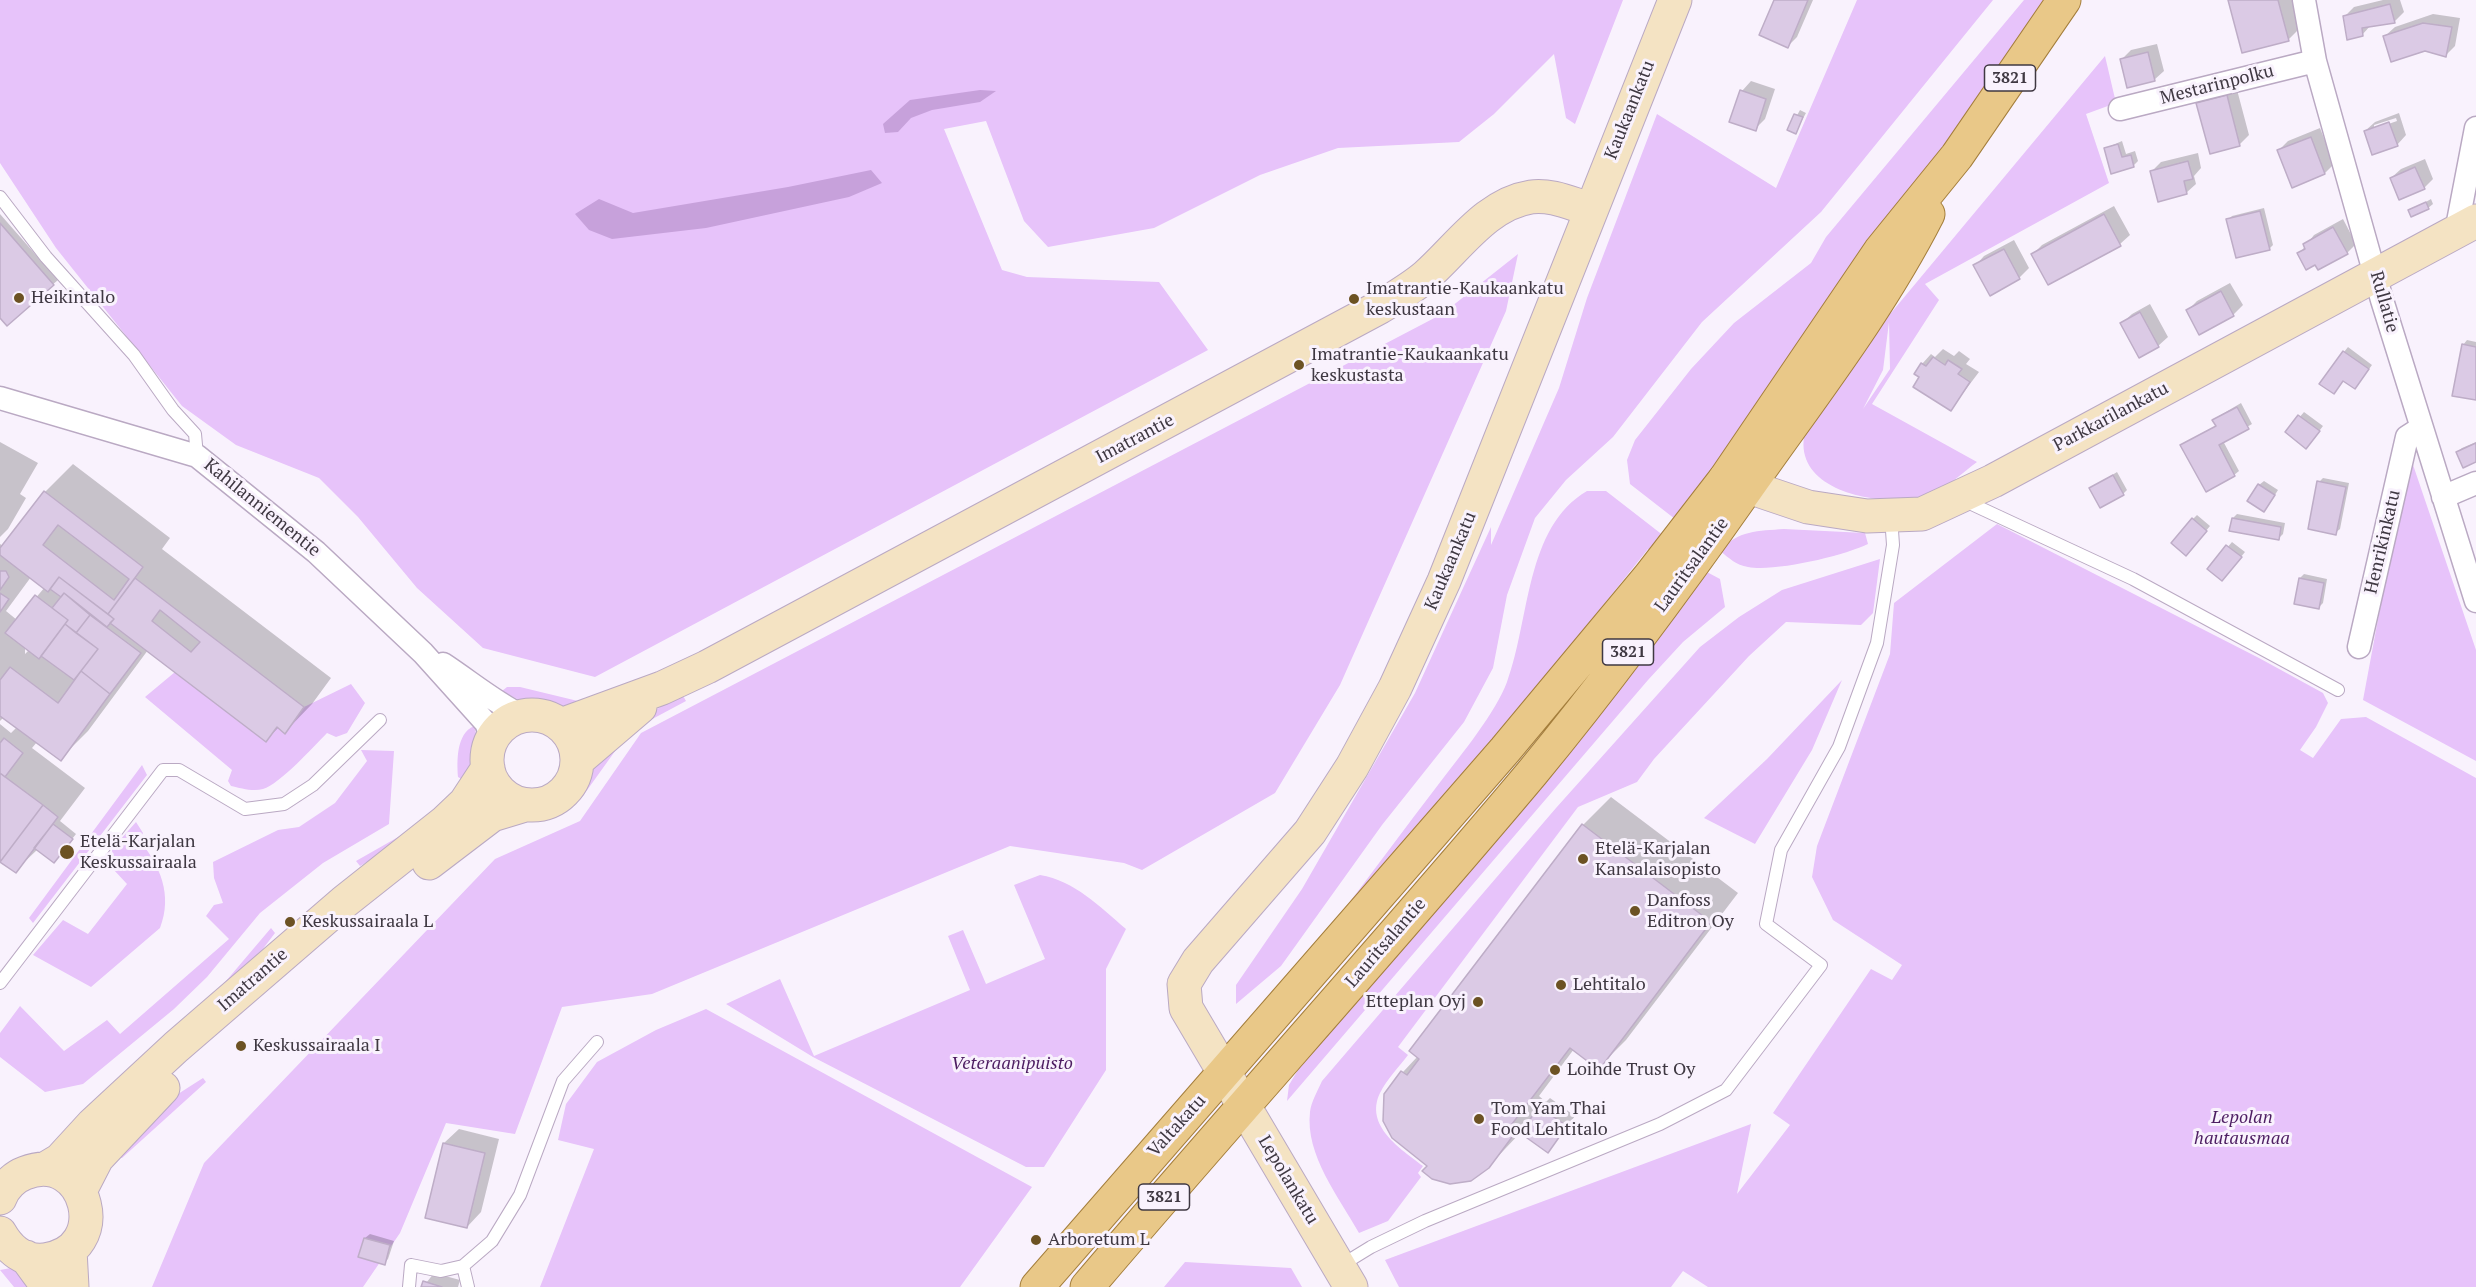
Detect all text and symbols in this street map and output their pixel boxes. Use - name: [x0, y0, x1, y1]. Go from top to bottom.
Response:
- street label: Kaukaankatu: [1600, 57, 1660, 163]
- street label: Mestarinpolku: [2158, 60, 2276, 110]
- road number: 3821: [1984, 65, 2036, 91]
- street label: Rullatie: [2365, 269, 2403, 335]
- place label: Imatrantie-Kaukaankatu keskustaan: [1366, 278, 1564, 320]
- place label: Heikintalo: [31, 287, 115, 309]
- marker: Heikintalo: [12, 291, 26, 305]
- marker: Imatrantie-Kaukaankatu keskustaan: [1347, 292, 1361, 306]
- place label: Imatrantie-Kaukaankatu keskustasta: [1311, 344, 1509, 386]
- marker: Imatrantie-Kaukaankatu keskustasta: [1292, 358, 1306, 372]
- street label: Parkkarilankatu: [2050, 378, 2172, 456]
- street label: Imatrantie: [1092, 409, 1178, 469]
- street label: Kahilanniementie: [199, 454, 325, 562]
- street label: Henrikinkatu: [2361, 488, 2405, 596]
- street label: Kaukaankatu: [1421, 509, 1481, 613]
- street label: Lauritsalantie: [1650, 514, 1734, 616]
- road number: 3821: [1602, 639, 1654, 665]
- place label: Etelä-Karjalan Keskussairaala: [80, 831, 197, 874]
- place label: Etelä-Karjalan Kansalaisopisto: [1595, 838, 1721, 880]
- marker: Etelä-Karjalan Keskussairaala: [58, 843, 76, 861]
- marker: Etelä-Karjalan Kansalaisopisto: [1576, 852, 1590, 866]
- place label: Danfoss Editron Oy: [1647, 890, 1734, 932]
- street label: Lauritsalantie: [1341, 894, 1431, 992]
- marker: Danfoss Editron Oy: [1628, 904, 1642, 918]
- place label: Keskussairaala L: [302, 911, 433, 933]
- marker: Keskussairaala L: [283, 915, 297, 929]
- street label: Imatrantie: [214, 944, 292, 1016]
- place label: Lehtitalo: [1573, 974, 1646, 996]
- marker: Lehtitalo: [1554, 978, 1568, 992]
- place label: Etteplan Oyj: [1366, 991, 1466, 1013]
- marker: Etteplan Oyj: [1471, 995, 1485, 1009]
- place label: Keskussairaala I: [253, 1035, 381, 1057]
- marker: Keskussairaala I: [234, 1039, 248, 1053]
- park label: Veteraanipuisto: [951, 1053, 1073, 1075]
- place label: Loihde Trust Oy: [1567, 1059, 1695, 1081]
- marker: Loihde Trust Oy: [1548, 1063, 1562, 1077]
- street label: Valtakatu: [1143, 1090, 1211, 1162]
- place label: Tom Yam Thai Food Lehtitalo: [1491, 1098, 1608, 1140]
- park label: Lepolan hautausmaa: [2194, 1107, 2290, 1150]
- marker: Tom Yam Thai Food Lehtitalo: [1472, 1112, 1486, 1126]
- street label: Lepolankatu: [1253, 1132, 1323, 1228]
- road number: 3821: [1138, 1184, 1190, 1210]
- place label: Arboretum L: [1048, 1229, 1150, 1251]
- marker: Arboretum L: [1029, 1233, 1043, 1247]

